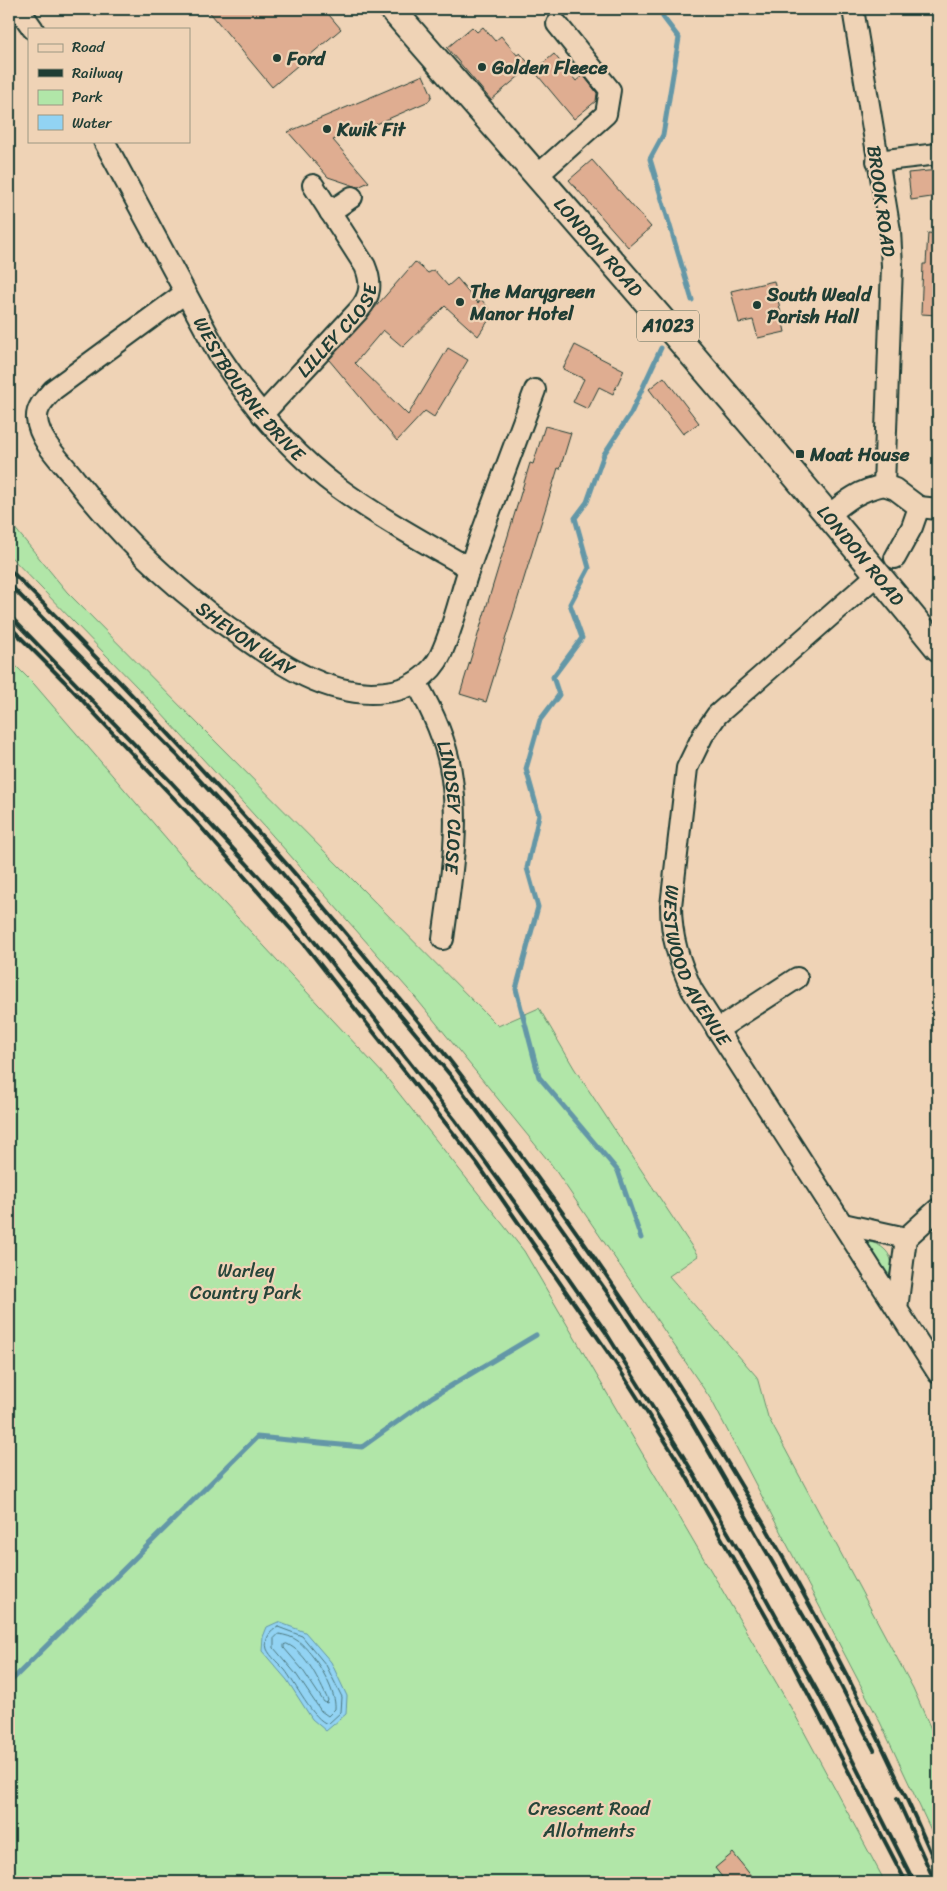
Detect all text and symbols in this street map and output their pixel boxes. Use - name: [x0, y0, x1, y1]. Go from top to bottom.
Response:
- legend: [28, 28, 190, 142]
- text: Road: [72, 34, 105, 60]
- place label: Ford: [286, 42, 327, 75]
- place label: Golden Fleece: [491, 51, 608, 84]
- marker: Ford: [271, 52, 283, 64]
- text: Railway: [72, 60, 123, 86]
- marker: Golden Fleece: [476, 61, 488, 73]
- text: Park: [72, 84, 103, 110]
- text: Water: [72, 110, 112, 136]
- place label: Kwik Fit: [336, 113, 407, 146]
- marker: Kwik Fit: [321, 123, 333, 135]
- street label: BROOK ROAD: [857, 143, 906, 260]
- street label: LONDON ROAD: [545, 189, 652, 305]
- place label: The Marygreen Manor Hotel: [469, 275, 596, 330]
- place label: South Weald Parish Hall: [766, 278, 873, 333]
- street label: LILLEY CLOSE: [288, 281, 387, 385]
- marker: The Marygreen Manor Hotel: [454, 296, 466, 308]
- marker: South Weald Parish Hall: [751, 299, 763, 311]
- street label: WESTBOURNE DRIVE: [184, 310, 314, 471]
- road number: A1023: [637, 310, 699, 342]
- place label: Moat House: [809, 438, 910, 471]
- marker: Moat House: [794, 448, 806, 460]
- street label: LONDON ROAD: [809, 497, 914, 614]
- street label: SHEVON WAY: [189, 592, 302, 686]
- street label: LINDSEY CLOSE: [427, 736, 471, 877]
- street label: WESTWOOD AVENUE: [653, 883, 741, 1054]
- park label: Warley Country Park: [190, 1254, 302, 1309]
- park label: Crescent Road Allotments: [528, 1792, 652, 1847]

